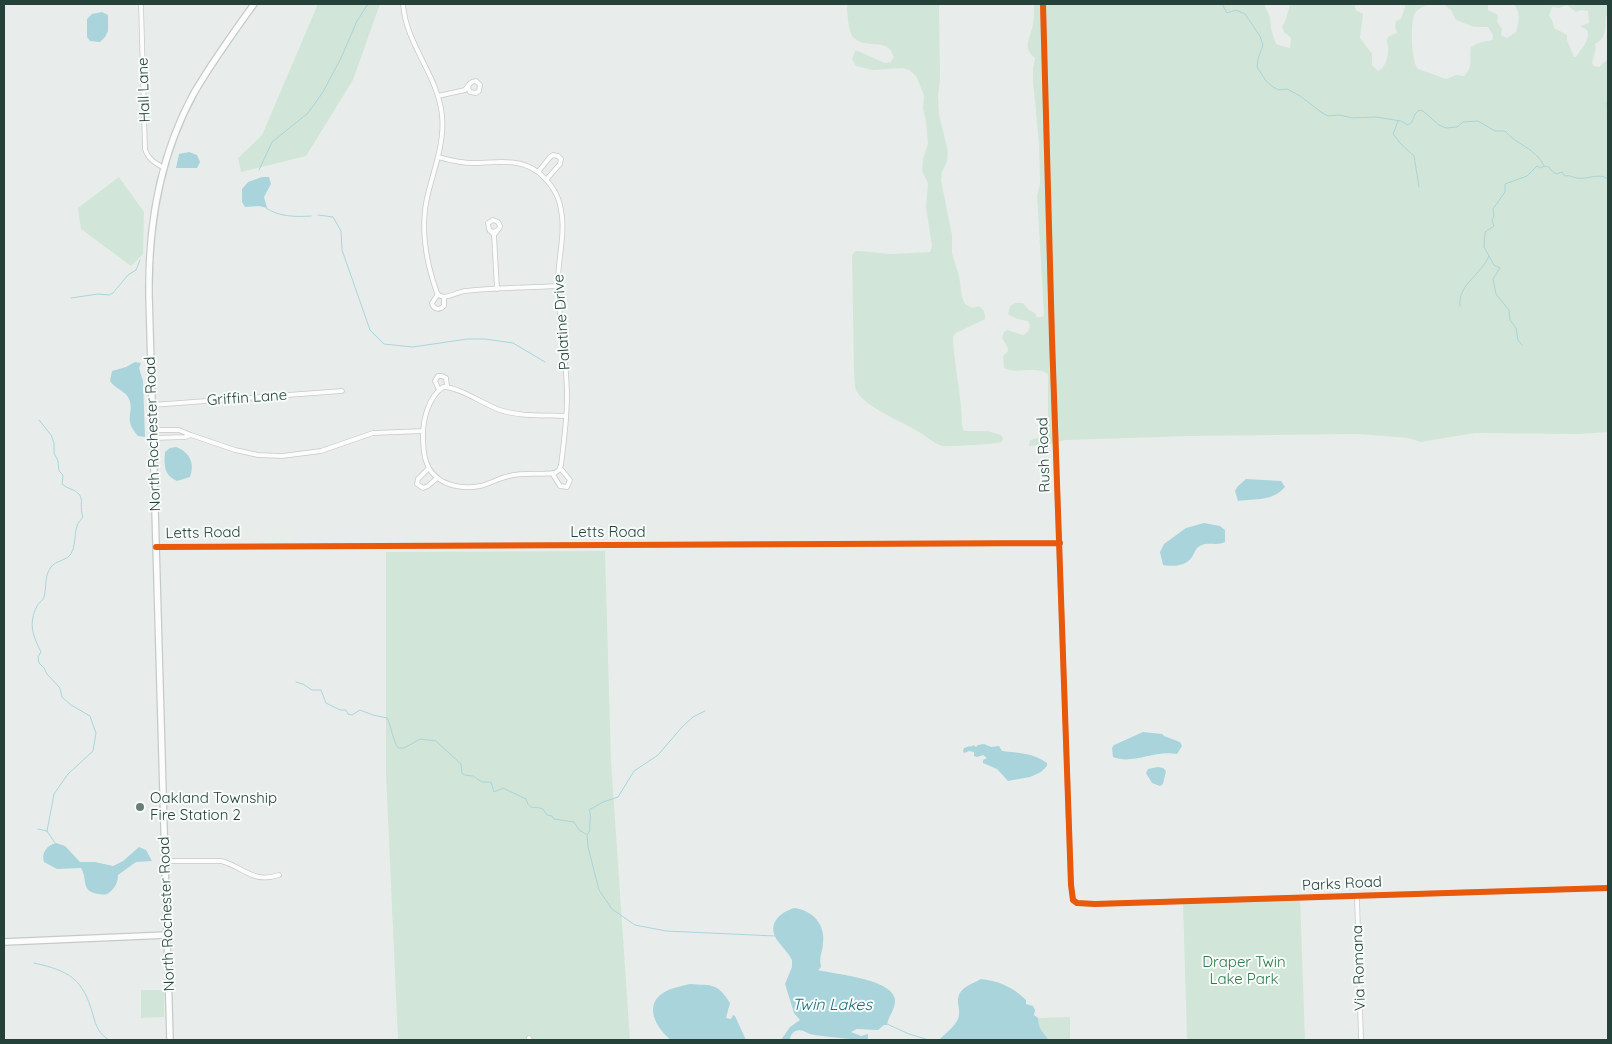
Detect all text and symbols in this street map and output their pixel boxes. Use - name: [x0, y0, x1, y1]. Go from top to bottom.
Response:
- street label: Hall Lane: [134, 57, 154, 123]
- street label: Palatine Drive: [550, 273, 574, 371]
- street label: North Rochester Road: [141, 356, 165, 512]
- street label: Griffin Lane: [206, 386, 288, 410]
- street label: Rush Road: [1034, 417, 1054, 493]
- street label: Letts Road: [165, 523, 241, 543]
- street label: Letts Road: [570, 523, 646, 541]
- place label: Oakland Township Fire Station 2: [150, 789, 277, 824]
- marker: Oakland Township Fire Station 2: [134, 801, 146, 813]
- street label: North Rochester Road: [155, 836, 179, 992]
- street label: Parks Road: [1302, 873, 1382, 895]
- street label: Via Romana: [1349, 925, 1369, 1011]
- park label: Draper Twin Lake Park: [1202, 953, 1286, 988]
- water label: Twin Lakes: [792, 995, 872, 1015]

